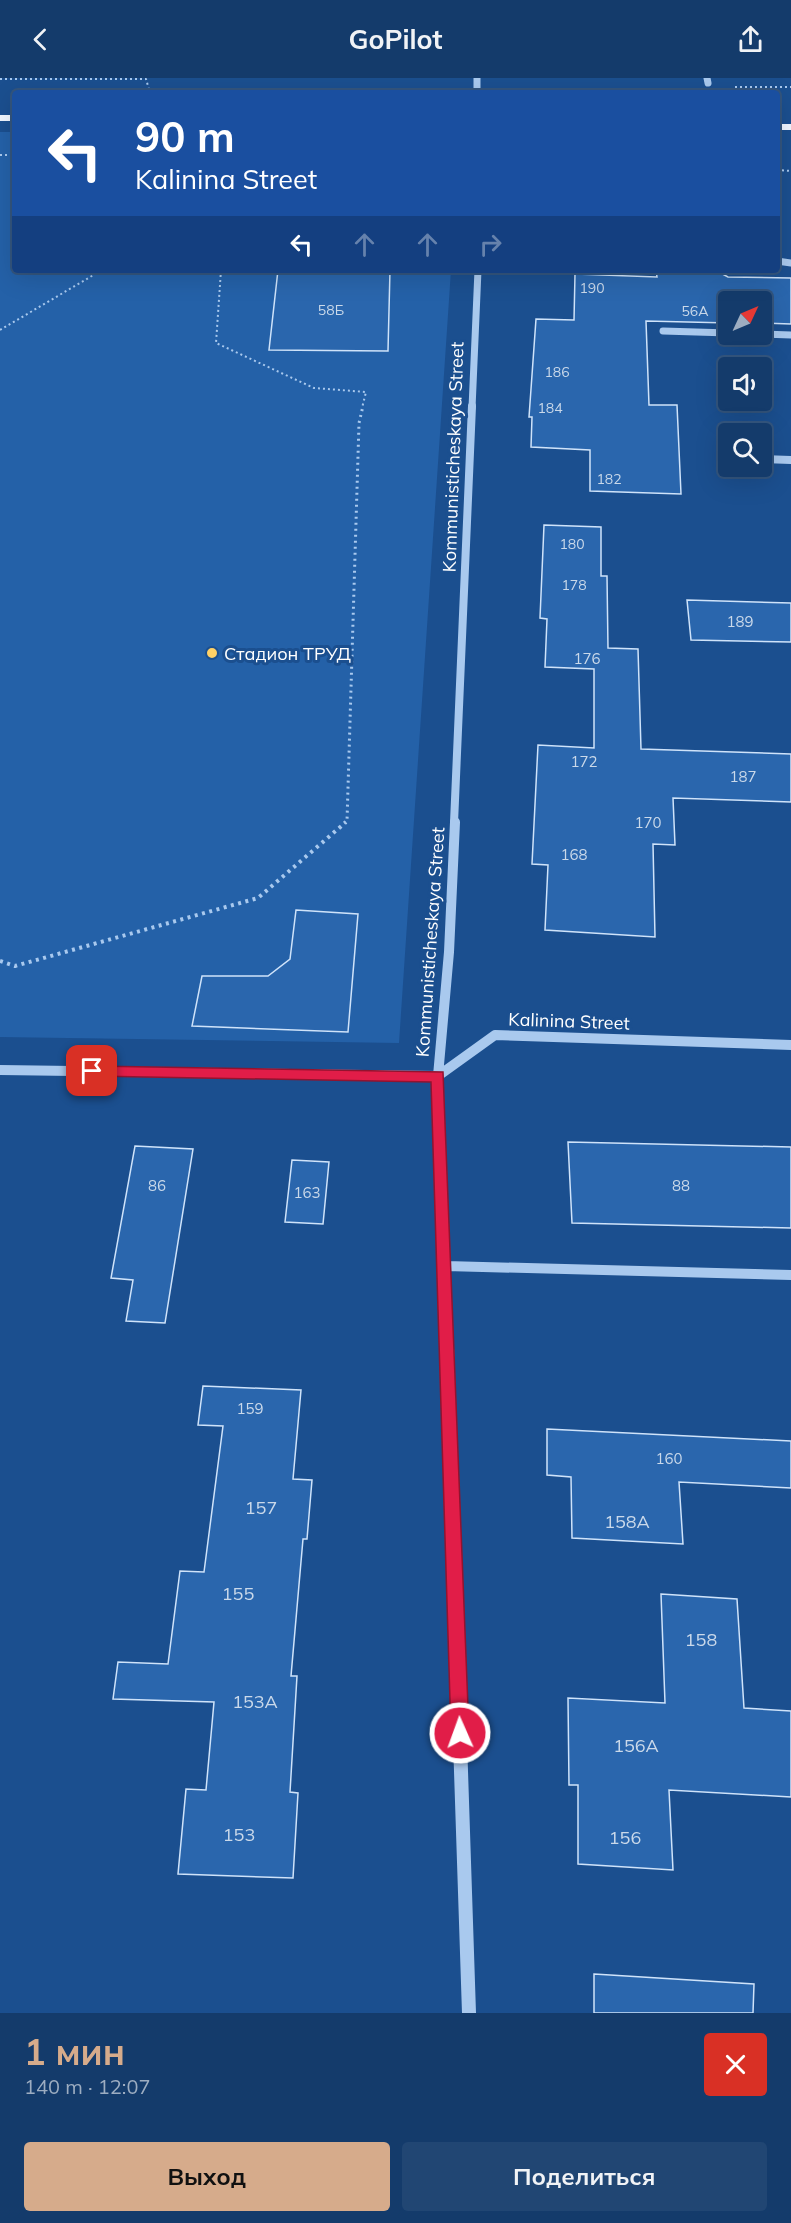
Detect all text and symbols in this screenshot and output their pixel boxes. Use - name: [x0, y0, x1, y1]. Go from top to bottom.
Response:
- text: GoPilot: [348, 22, 443, 56]
- icon: back: [24, 23, 57, 56]
- icon: share: [734, 23, 767, 56]
- text: 90 m: [135, 110, 235, 163]
- icon: left: [36, 114, 114, 192]
- text: Kalinina Street: [135, 162, 317, 196]
- icon: left: [285, 228, 318, 261]
- icon: ahead: [348, 228, 381, 261]
- icon: ahead: [411, 228, 444, 261]
- icon: right: [474, 228, 507, 261]
- house number: 190: [579, 279, 605, 297]
- north arrow: [718, 291, 772, 345]
- map controls: [718, 291, 772, 477]
- house number: 58Б: [318, 301, 344, 319]
- house number: 56А: [681, 302, 709, 320]
- street label: Kommunisticheskaya Street: [437, 341, 469, 573]
- button: sound: [718, 357, 772, 411]
- house number: 186: [544, 363, 570, 381]
- house number: 184: [537, 399, 563, 417]
- button: search: [718, 423, 772, 477]
- house number: 182: [596, 470, 622, 488]
- house number: 180: [559, 535, 585, 553]
- house number: 178: [561, 576, 587, 594]
- house number: 189: [726, 612, 754, 631]
- place label: Стадион ТРУД: [224, 642, 351, 665]
- marker: Стадион ТРУД: [205, 646, 219, 660]
- house number: 176: [573, 649, 601, 668]
- house number: 172: [570, 752, 598, 771]
- house number: 187: [729, 767, 757, 786]
- house number: 170: [634, 813, 662, 832]
- street label: Kommunisticheskaya Street: [410, 826, 450, 1058]
- house number: 168: [560, 845, 588, 864]
- street label: Kalinina Street: [508, 1007, 630, 1035]
- pin: [66, 1045, 117, 1096]
- icon: arrive: [75, 1054, 108, 1087]
- house number: 86: [148, 1176, 166, 1195]
- house number: 88: [672, 1176, 690, 1195]
- house number: 163: [293, 1183, 321, 1202]
- house number: 159: [236, 1399, 264, 1418]
- house number: 160: [655, 1449, 683, 1468]
- house number: 157: [245, 1496, 277, 1519]
- house number: 158А: [604, 1510, 650, 1533]
- house number: 155: [222, 1582, 254, 1605]
- house number: 158: [685, 1628, 717, 1651]
- house number: 153А: [232, 1690, 278, 1713]
- position arrow: [428, 1701, 492, 1765]
- house number: 156А: [613, 1734, 659, 1757]
- house number: 153: [223, 1823, 255, 1846]
- house number: 156: [609, 1826, 641, 1849]
- text: 1 мин: [24, 2029, 125, 2074]
- button: close: [704, 2033, 767, 2096]
- text: 140 m · 12:07: [24, 2074, 150, 2099]
- button: Выход: [24, 2142, 390, 2211]
- button: Поделиться: [402, 2142, 767, 2211]

